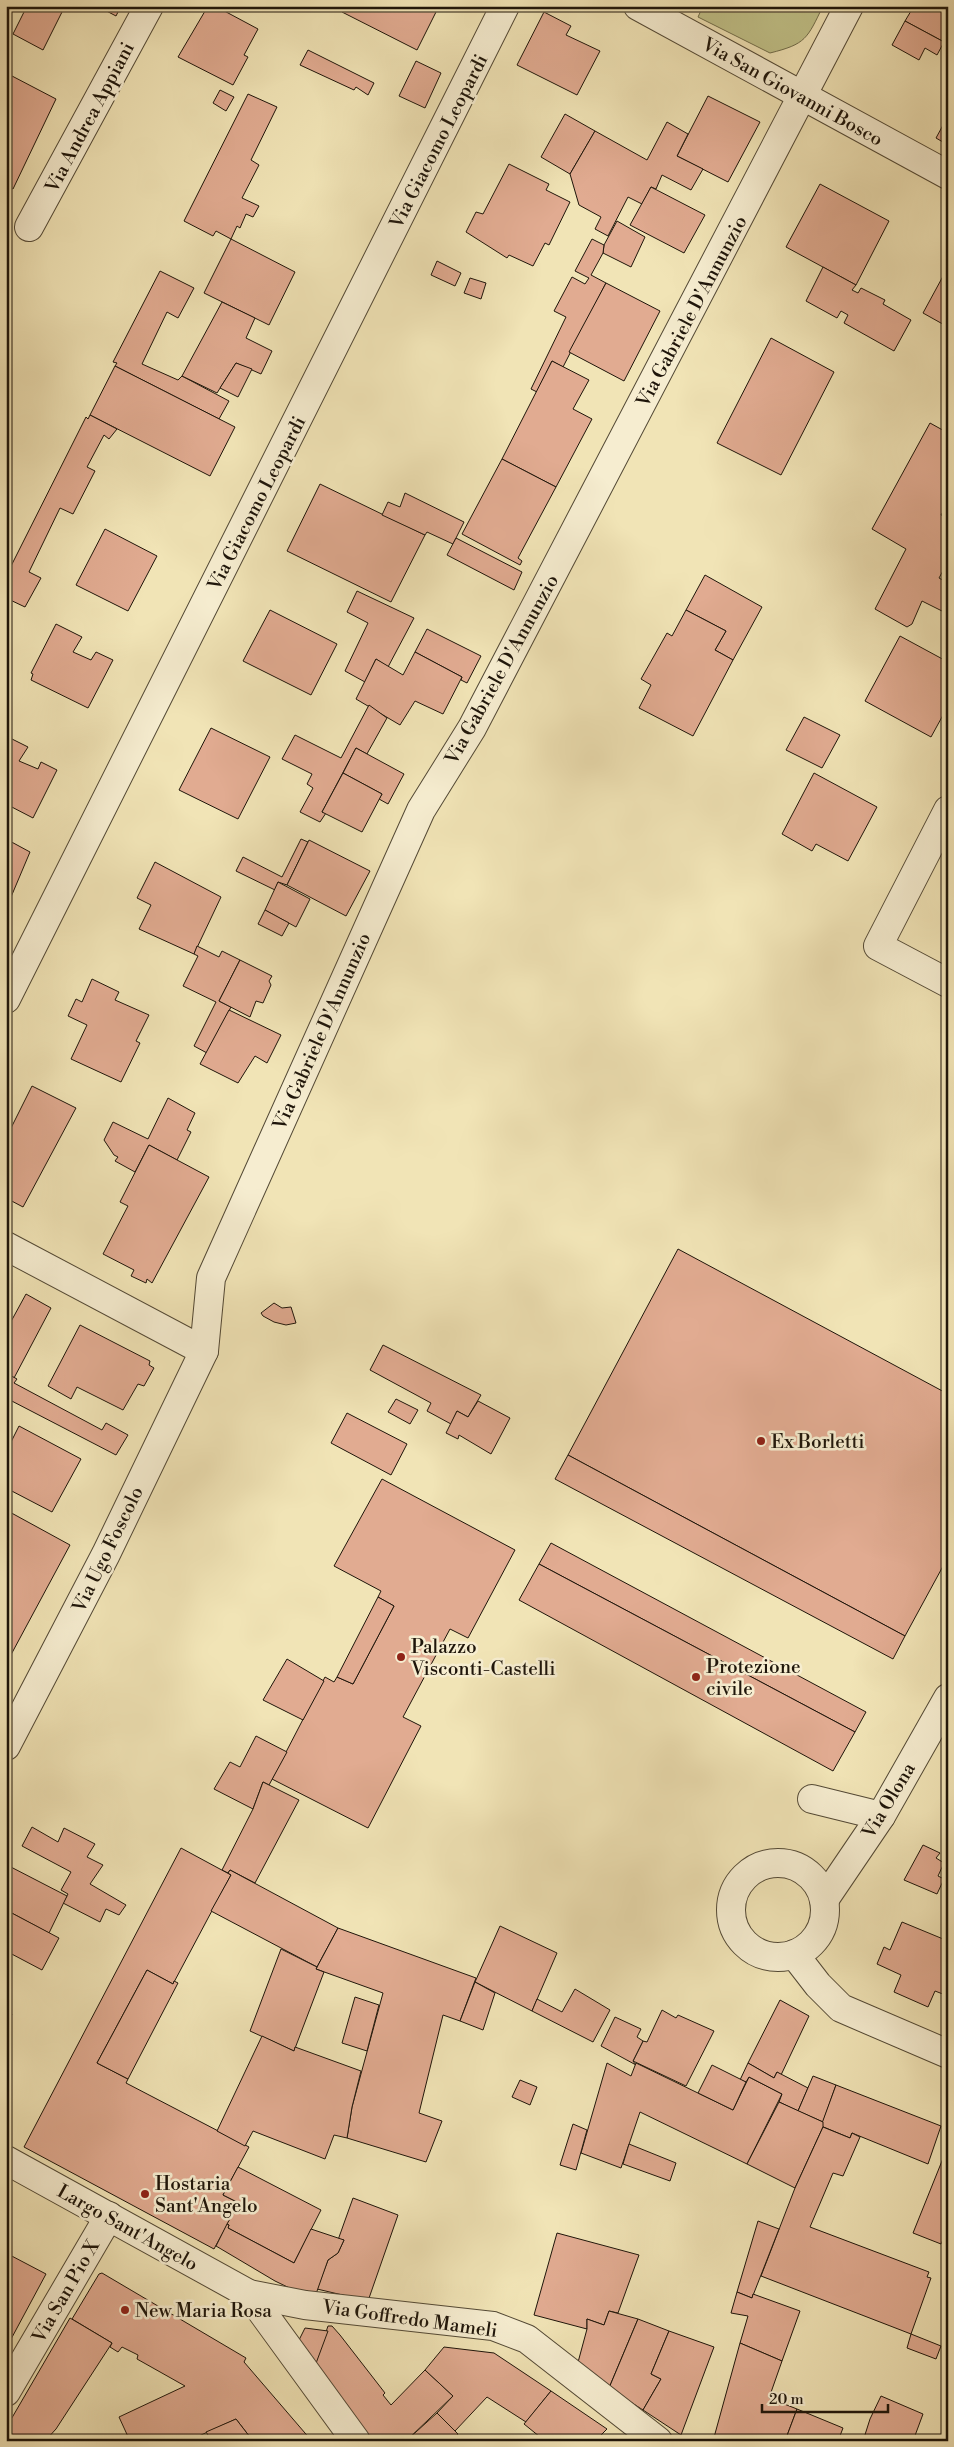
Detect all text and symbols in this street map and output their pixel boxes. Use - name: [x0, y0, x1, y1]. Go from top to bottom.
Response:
- street label: Via San Giovanni Bosco: [697, 32, 887, 152]
- street label: Via Andrea Appiani: [40, 38, 140, 198]
- street label: Via Giacomo Leopardi: [384, 50, 493, 233]
- street label: Via Gabriele D'Annunzio: [631, 212, 753, 412]
- street label: Via Giacomo Leopardi: [202, 412, 311, 595]
- street label: Via Gabriele D'Annunzio: [439, 570, 564, 769]
- street label: Via Gabriele D'Annunzio: [267, 929, 376, 1135]
- place label: Ex Borletti: [771, 1430, 865, 1454]
- marker: Ex Borletti: [755, 1435, 767, 1447]
- street label: Via Ugo Foscolo: [67, 1483, 149, 1617]
- place label: Palazzo Visconti-Castelli: [410, 1635, 555, 1681]
- marker: Palazzo Visconti-Castelli: [395, 1651, 407, 1663]
- place label: Protezione civile: [706, 1655, 801, 1701]
- marker: Protezione civile: [690, 1671, 702, 1683]
- street label: Via Olona: [856, 1758, 921, 1844]
- place label: Hostaria Sant'Angelo: [155, 2172, 258, 2218]
- street label: Largo Sant'Angelo: [53, 2179, 202, 2277]
- marker: Hostaria Sant'Angelo: [139, 2188, 151, 2200]
- street label: Via San Pio X: [26, 2235, 106, 2348]
- street label: Via Goffredo Mameli: [320, 2295, 499, 2343]
- place label: New Maria Rosa: [135, 2299, 272, 2323]
- marker: New Maria Rosa: [119, 2304, 131, 2316]
- scale bar: [762, 2382, 888, 2414]
- text: 20 m: [769, 2390, 804, 2409]

